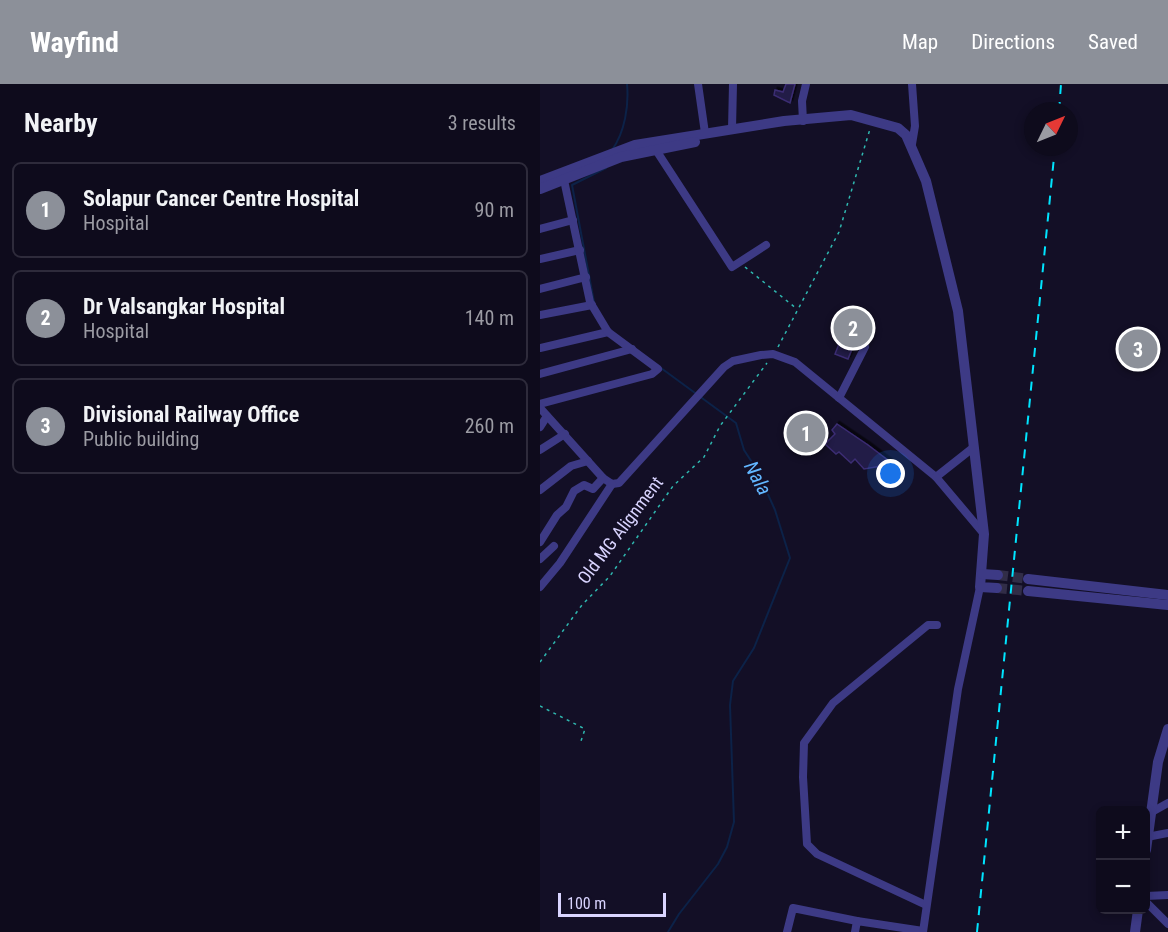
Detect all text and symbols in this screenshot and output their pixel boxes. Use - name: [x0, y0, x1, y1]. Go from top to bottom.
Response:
- text: Wayfind: [30, 26, 119, 59]
- text: Map: [902, 30, 938, 54]
- text: Directions: [971, 30, 1055, 54]
- text: Saved: [1088, 30, 1138, 54]
- north arrow: [1024, 102, 1078, 156]
- text: Nearby: [24, 108, 98, 138]
- text: 3 results: [448, 111, 516, 135]
- text: Solapur Cancer Centre Hospital: [83, 186, 359, 211]
- text: 1: [40, 198, 51, 222]
- text: 90 m: [475, 198, 514, 222]
- text: Hospital: [83, 211, 149, 235]
- text: Dr Valsangkar Hospital: [83, 294, 285, 319]
- text: 2: [40, 306, 51, 330]
- text: 140 m: [465, 306, 514, 330]
- pin: 2: [834, 306, 872, 350]
- text: Hospital: [83, 319, 149, 343]
- pin: 3: [1118, 326, 1158, 372]
- text: Divisional Railway Office: [83, 402, 299, 427]
- pin: 1: [786, 410, 826, 456]
- text: 3: [40, 414, 51, 438]
- text: 260 m: [465, 414, 514, 438]
- text: Public building: [83, 427, 199, 451]
- water label: Nala: [739, 457, 777, 499]
- your location: [876, 459, 905, 488]
- street label: Old MG Alignment: [573, 472, 667, 588]
- map controls: [1096, 806, 1150, 914]
- button: +: [1096, 806, 1150, 860]
- button: −: [1096, 860, 1150, 914]
- scale bar: [558, 890, 666, 918]
- text: 100 m: [567, 894, 606, 913]

